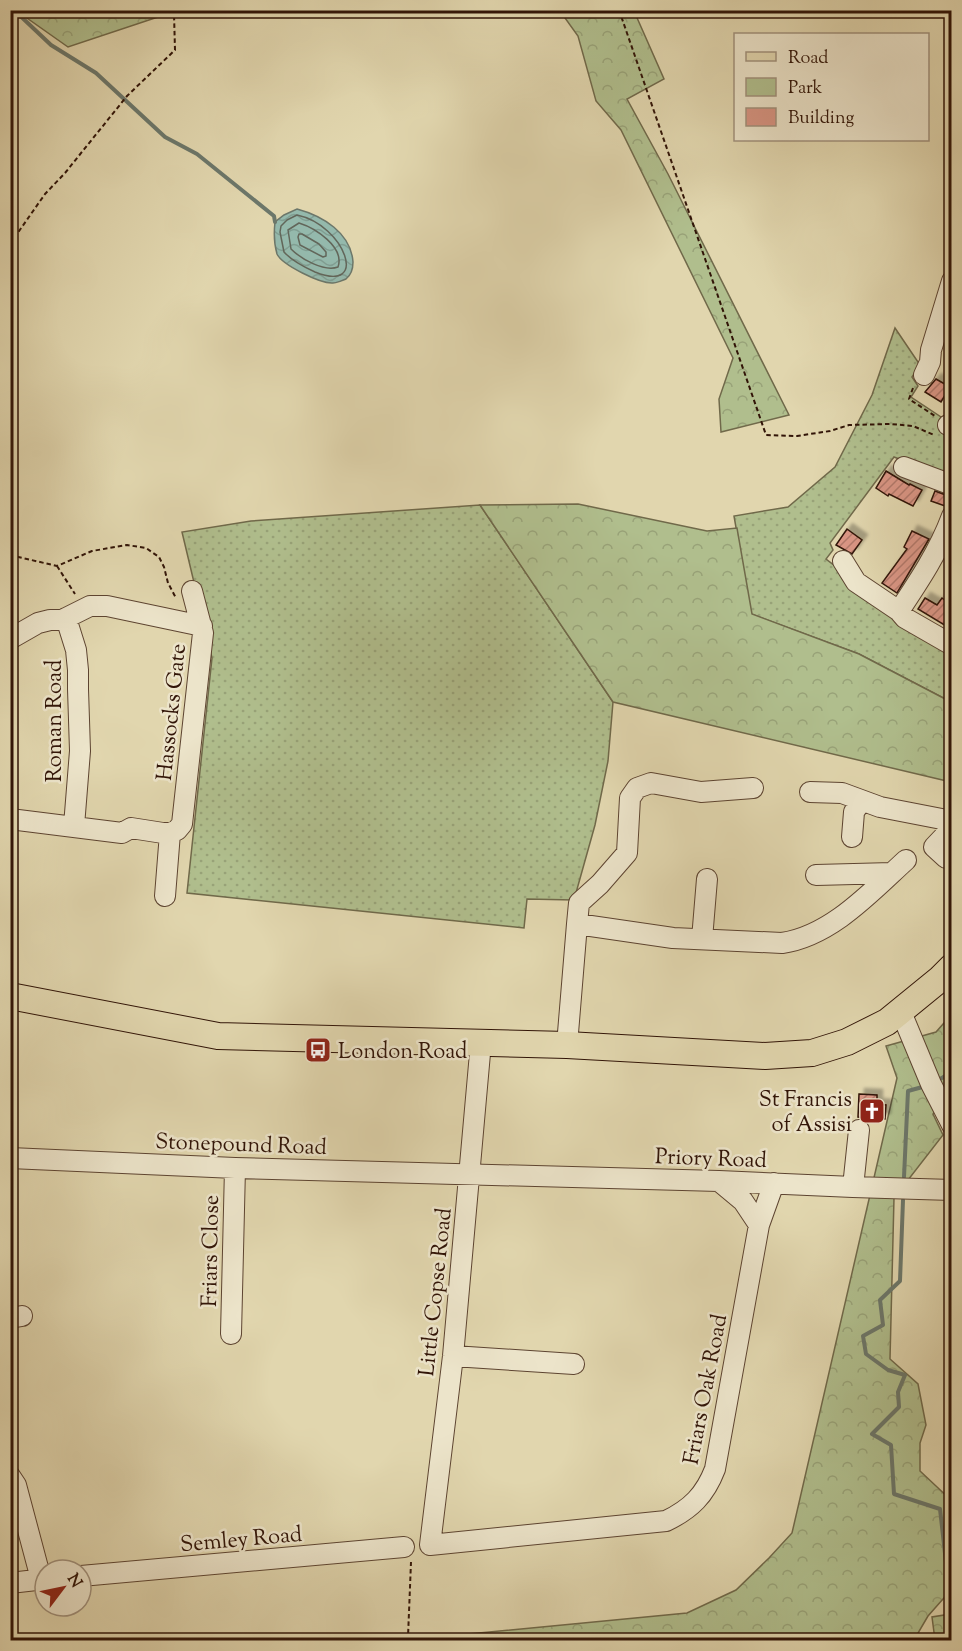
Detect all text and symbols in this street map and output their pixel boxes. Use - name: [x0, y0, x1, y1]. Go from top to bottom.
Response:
- legend: [734, 33, 929, 141]
- text: Road: [788, 46, 828, 72]
- text: Park: [788, 76, 823, 102]
- text: Building: [788, 106, 854, 132]
- street label: Hassocks Gate: [150, 642, 196, 782]
- street label: Roman Road: [40, 660, 72, 782]
- bus stop icon: London Road: [303, 1035, 333, 1065]
- place label: London Road: [338, 1037, 467, 1069]
- place label: St Francis of Assisi: [759, 1085, 852, 1142]
- church icon: St Francis of Assisi: [857, 1096, 887, 1126]
- street label: Stonepound Road: [155, 1127, 327, 1165]
- street label: Priory Road: [654, 1142, 767, 1178]
- street label: Friars Close: [195, 1195, 229, 1308]
- street label: Little Copse Road: [412, 1206, 462, 1378]
- street label: Friars Oak Road: [677, 1312, 737, 1468]
- street label: Semley Road: [179, 1520, 304, 1562]
- north arrow: [33, 1558, 93, 1618]
- text: N: [60, 1570, 87, 1593]

